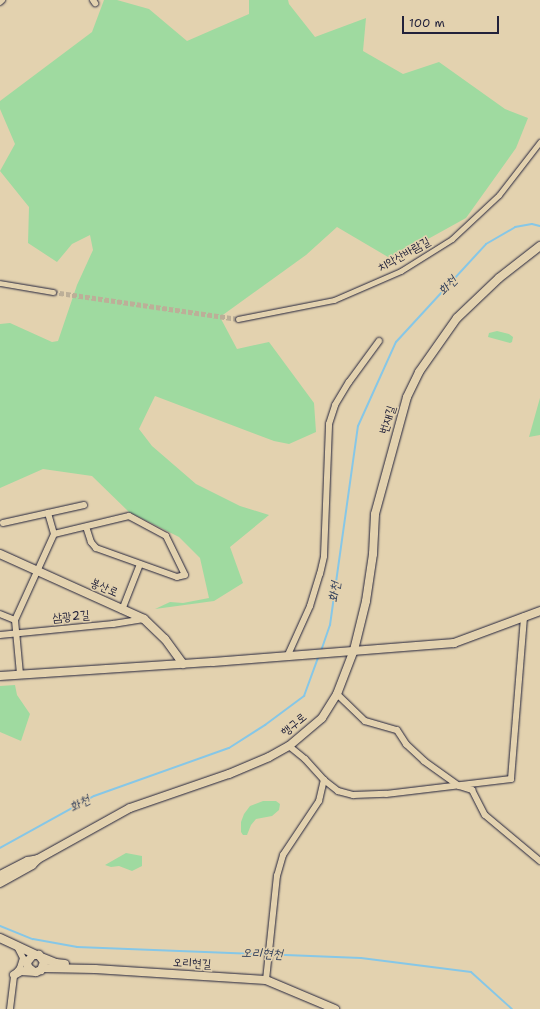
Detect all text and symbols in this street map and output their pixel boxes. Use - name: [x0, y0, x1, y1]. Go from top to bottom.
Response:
- scale bar: [404, 8, 501, 34]
- text: 100 m: [409, 15, 445, 31]
- street label: 치악산바람길: [375, 235, 433, 275]
- water label: 화천: [435, 273, 461, 299]
- street label: 번재길: [377, 404, 399, 436]
- street label: 봉산로: [88, 576, 120, 600]
- water label: 화천: [326, 581, 344, 603]
- street label: 삼광2길: [52, 608, 90, 626]
- street label: 행구로: [278, 710, 310, 740]
- water label: 화천: [67, 792, 93, 816]
- water label: 오리현천: [241, 945, 283, 963]
- street label: 오리현길: [172, 956, 212, 972]

